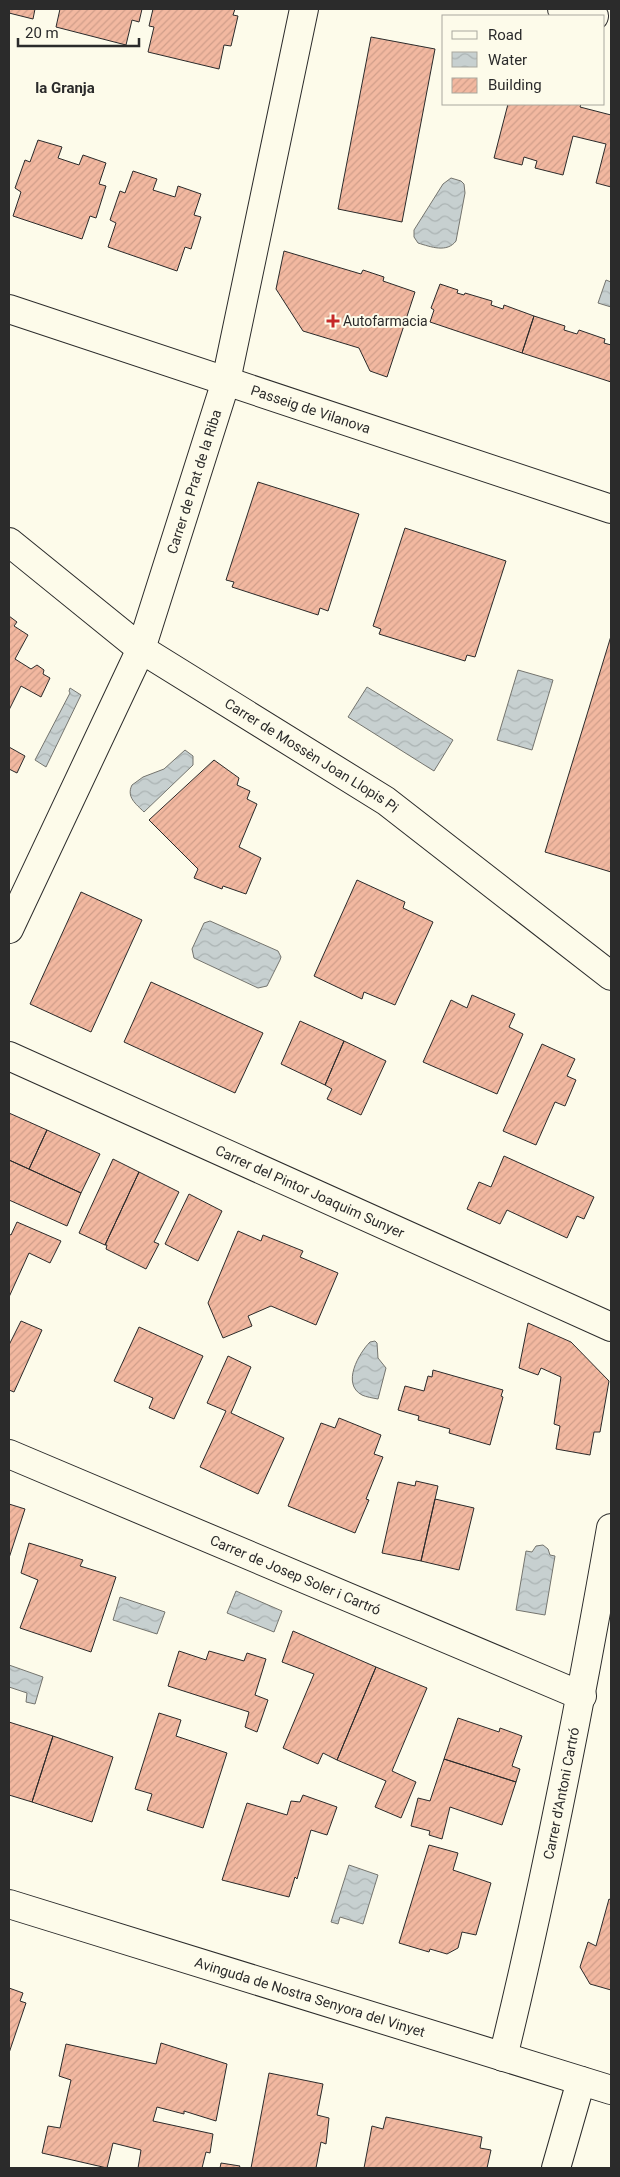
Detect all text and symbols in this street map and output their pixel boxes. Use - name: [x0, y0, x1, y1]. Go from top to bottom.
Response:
- scale bar: [18, 15, 139, 47]
- legend: [442, 15, 605, 105]
- text: 20 m: [25, 24, 59, 42]
- text: Road: [488, 26, 522, 44]
- text: Water: [488, 51, 527, 69]
- text: Building: [488, 76, 542, 94]
- district label: la Granja: [35, 79, 95, 97]
- place label: Autofarmacia: [343, 313, 428, 329]
- marker: Autofarmacia: [327, 315, 339, 327]
- street label: Passeig de Vilanova: [249, 382, 373, 437]
- street label: Carrer de Prat de la Riba: [164, 408, 224, 556]
- street label: Carrer de Mossèn Joan Llopis Pi: [222, 695, 402, 816]
- street label: Carrer del Pintor Joaquim Sunyer: [213, 1142, 407, 1241]
- street label: Carrer de Josep Soler i Cartró: [208, 1532, 383, 1618]
- street label: Carrer d'Antoni Cartró: [540, 1726, 582, 1861]
- street label: Avinguda de Nostra Senyora del Vinyet: [193, 1954, 427, 2040]

